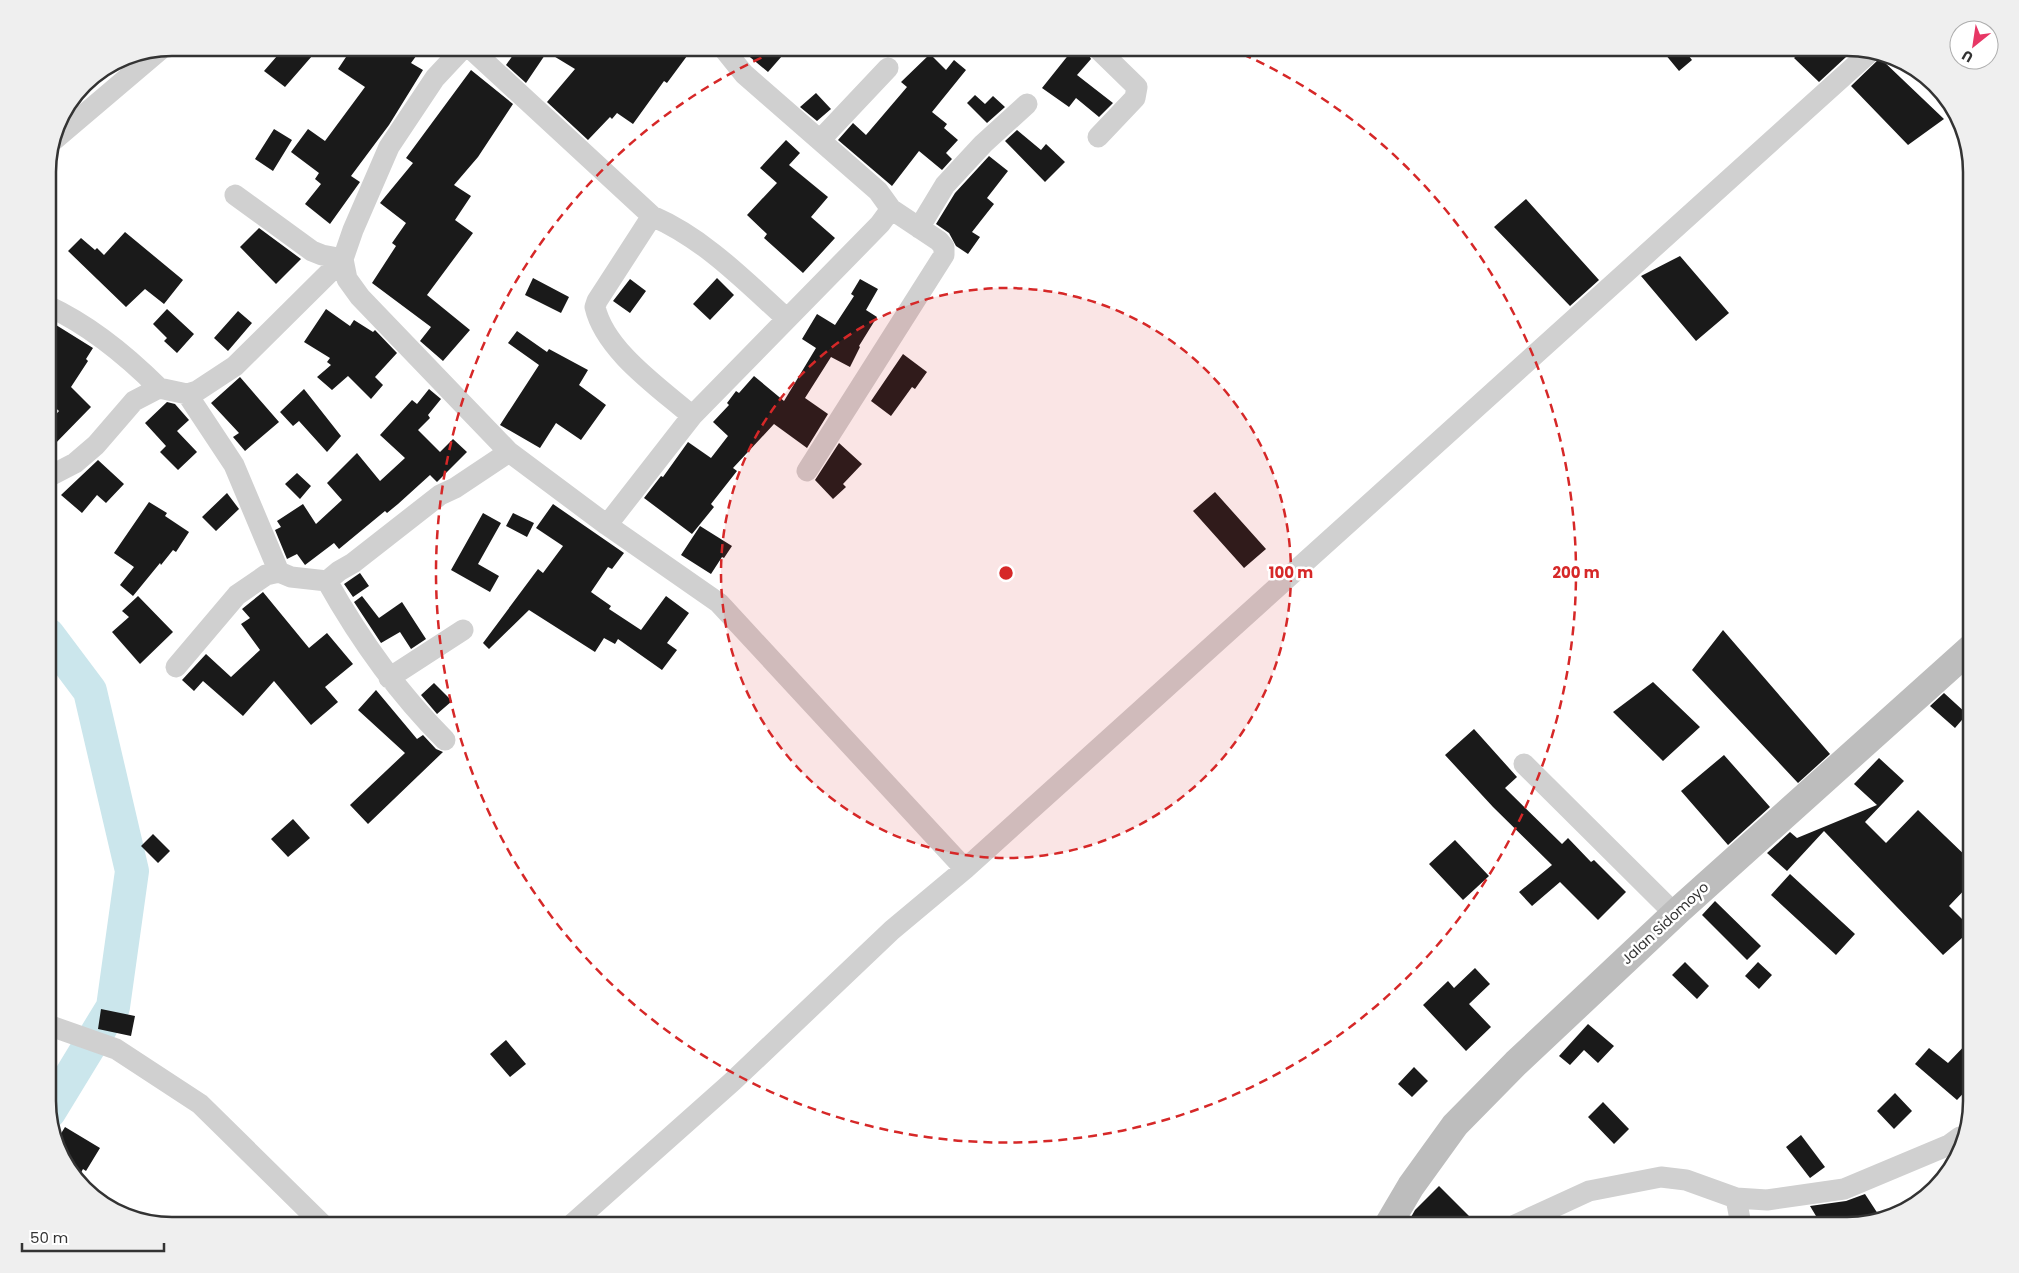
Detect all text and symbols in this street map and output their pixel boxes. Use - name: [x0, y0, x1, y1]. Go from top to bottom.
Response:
- north arrow: [1949, 20, 1999, 70]
- text: U: [1958, 45, 1977, 67]
- text: 100 m: [1269, 562, 1313, 583]
- text: 200 m: [1552, 562, 1600, 583]
- centre of rings: [997, 564, 1015, 582]
- street label: Jalan Sidomoyo: [1617, 877, 1713, 969]
- scale bar: [22, 1220, 165, 1252]
- text: 50 m: [30, 1227, 68, 1248]

